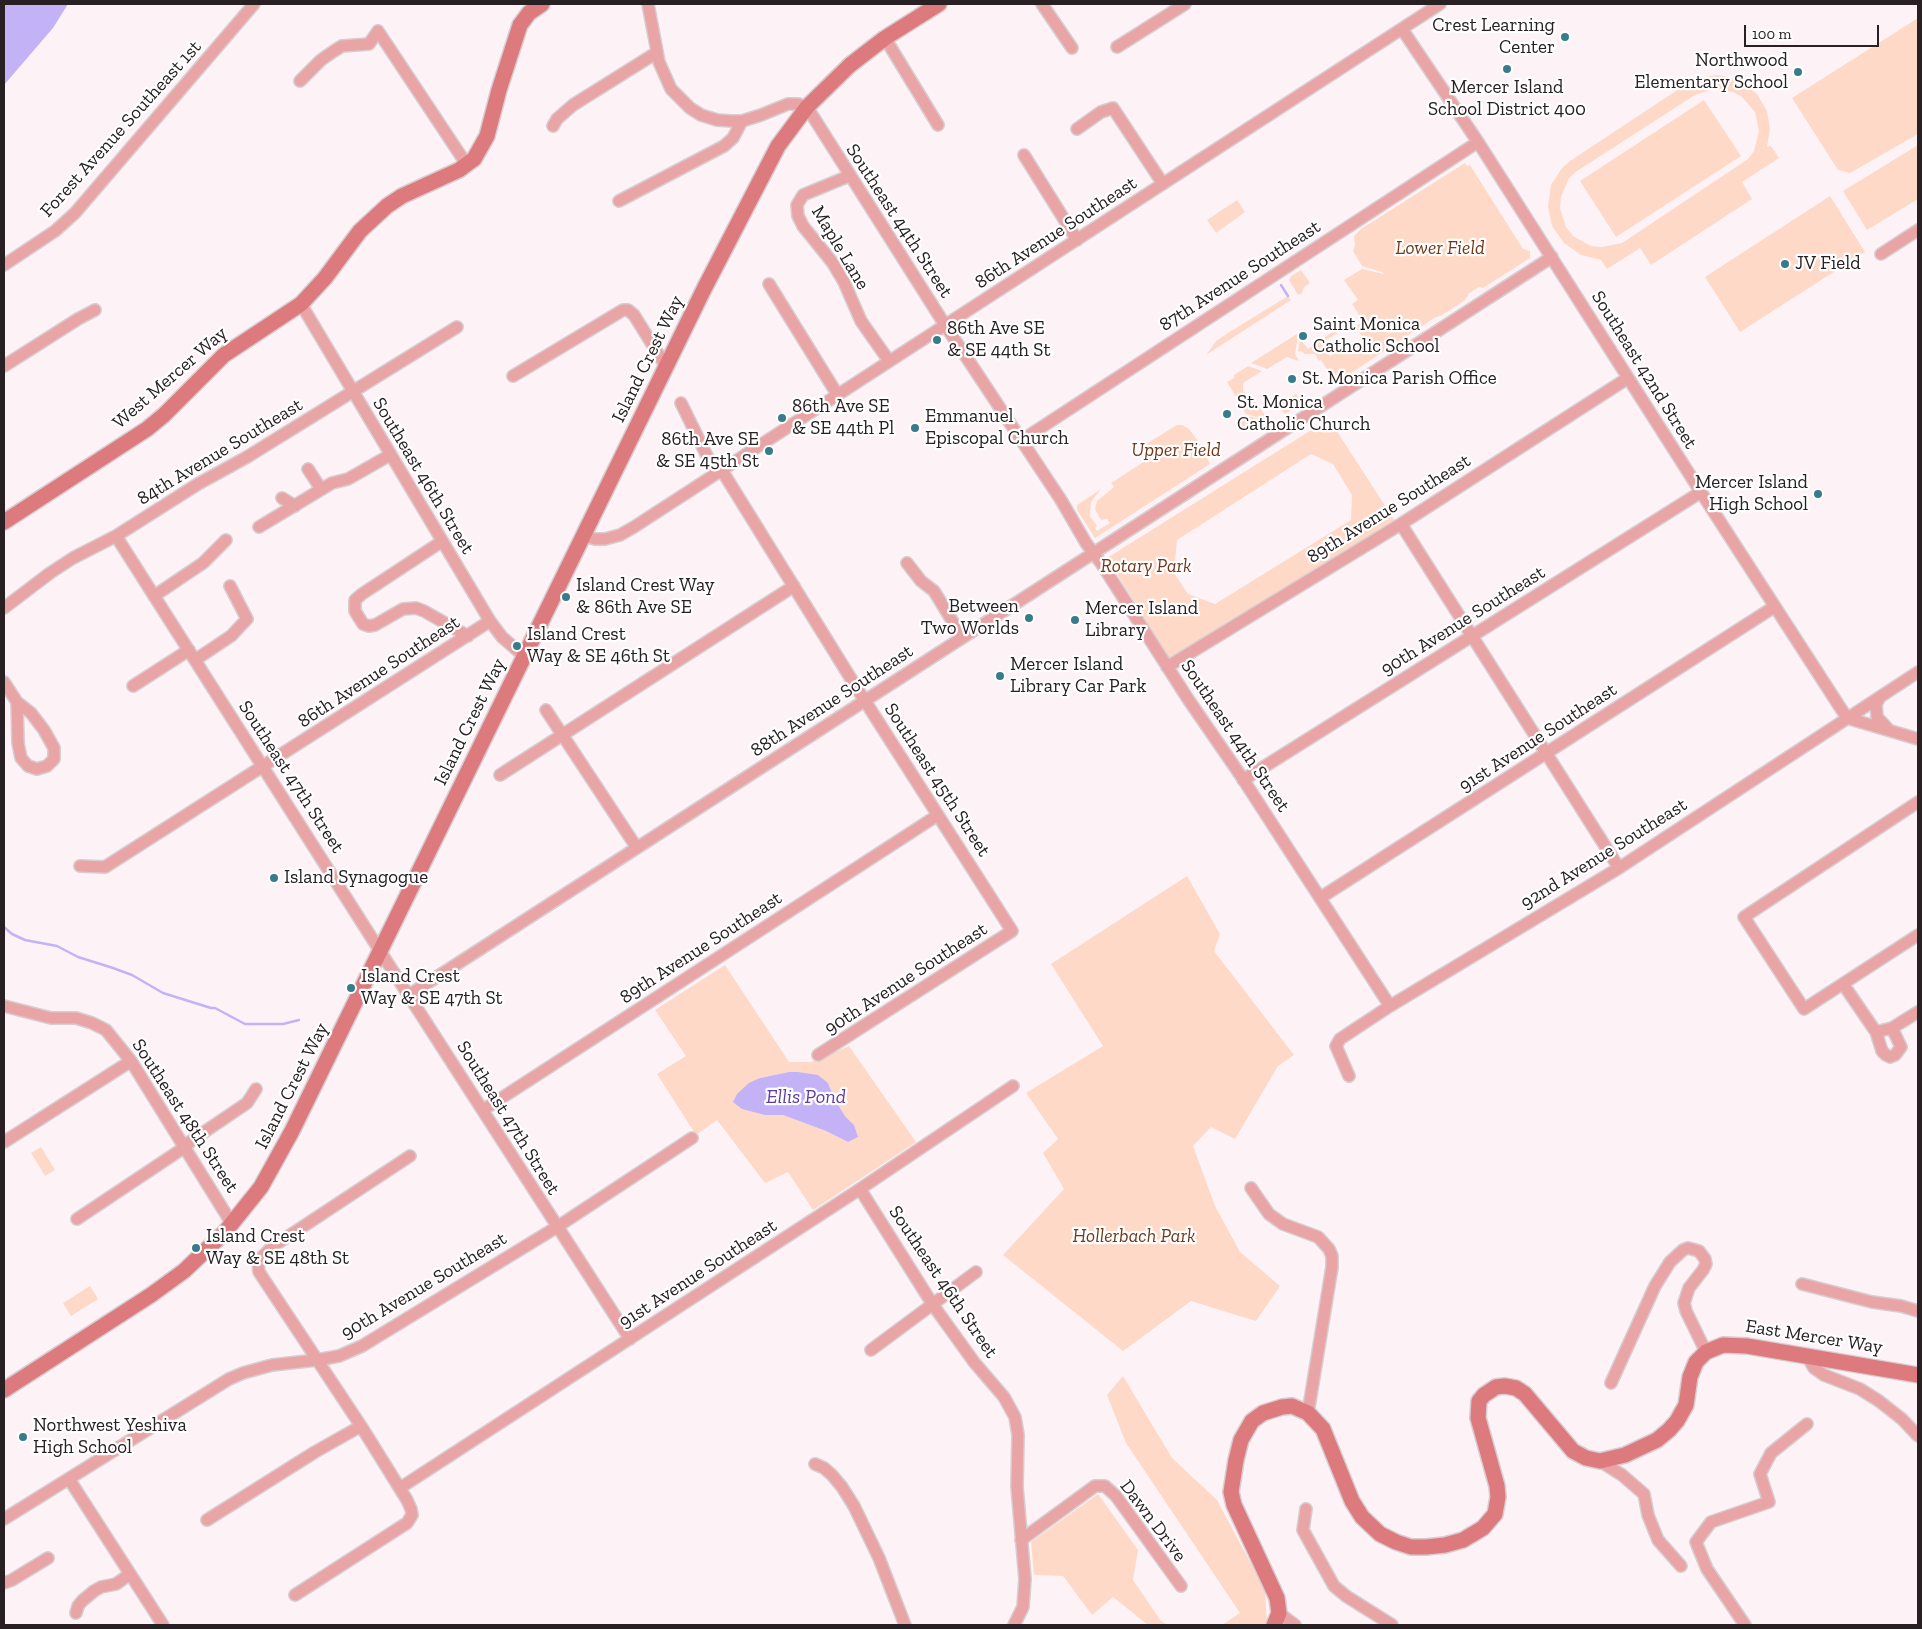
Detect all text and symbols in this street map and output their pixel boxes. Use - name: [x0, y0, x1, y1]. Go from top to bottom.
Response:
- place label: Crest Learning Center: [1432, 15, 1555, 59]
- scale bar: [1747, 15, 1882, 47]
- text: 100 m: [1752, 25, 1791, 43]
- marker: Crest Learning Center: [1559, 31, 1571, 43]
- street label: Forest Avenue Southeast 1st: [36, 36, 206, 222]
- place label: Northwood Elementary School: [1634, 50, 1788, 94]
- marker: Mercer Island School District 400: [1501, 63, 1513, 75]
- marker: Northwood Elementary School: [1792, 66, 1804, 78]
- place label: Mercer Island School District 400: [1428, 77, 1586, 121]
- street label: Southeast 44th Street: [841, 140, 957, 302]
- street label: 86th Avenue Southeast: [971, 172, 1141, 294]
- street label: Maple Lane: [806, 202, 874, 294]
- street label: 87th Avenue Southeast: [1155, 215, 1325, 337]
- park label: Lower Field: [1395, 238, 1485, 260]
- place label: JV Field: [1795, 253, 1861, 275]
- marker: JV Field: [1779, 258, 1791, 270]
- street label: Southeast 42nd Street: [1586, 287, 1702, 453]
- street label: Island Crest Way: [607, 292, 689, 426]
- place label: Saint Monica Catholic School: [1313, 314, 1439, 358]
- place label: 86th Ave SE & SE 44th St: [947, 318, 1050, 362]
- street label: West Mercer Way: [108, 322, 232, 434]
- marker: Saint Monica Catholic School: [1297, 330, 1309, 342]
- marker: 86th Ave SE & SE 44th St: [931, 334, 943, 346]
- place label: St. Monica Parish Office: [1302, 368, 1497, 390]
- marker: St. Monica Parish Office: [1286, 373, 1298, 385]
- place label: St. Monica Catholic Church: [1237, 392, 1370, 436]
- street label: 84th Avenue Southeast: [133, 394, 307, 510]
- street label: Southeast 46th Street: [367, 394, 479, 558]
- place label: 86th Ave SE & SE 44th Pl: [792, 396, 894, 440]
- place label: Emmanuel Episcopal Church: [925, 406, 1069, 450]
- marker: St. Monica Catholic Church: [1221, 408, 1233, 420]
- marker: 86th Ave SE & SE 44th Pl: [776, 412, 788, 424]
- marker: Emmanuel Episcopal Church: [909, 422, 921, 434]
- place label: 86th Ave SE & SE 45th St: [656, 429, 759, 473]
- park label: Upper Field: [1131, 440, 1221, 462]
- marker: 86th Ave SE & SE 45th St: [763, 445, 775, 457]
- street label: 89th Avenue Southeast: [1303, 449, 1475, 569]
- place label: Mercer Island High School: [1695, 472, 1808, 516]
- marker: Mercer Island High School: [1812, 488, 1824, 500]
- park label: Rotary Park: [1101, 556, 1191, 578]
- street label: 90th Avenue Southeast: [1377, 561, 1549, 681]
- place label: Island Crest Way & 86th Ave SE: [576, 575, 714, 619]
- marker: Island Crest Way & 86th Ave SE: [560, 591, 572, 603]
- place label: Between Two Worlds: [921, 596, 1019, 640]
- place label: Mercer Island Library: [1085, 598, 1198, 642]
- street label: 86th Avenue Southeast: [294, 611, 464, 733]
- marker: Between Two Worlds: [1023, 612, 1035, 624]
- marker: Mercer Island Library: [1069, 614, 1081, 626]
- place label: Island Crest Way & SE 46th St: [527, 624, 670, 668]
- marker: Island Crest Way & SE 46th St: [511, 640, 523, 652]
- street label: 88th Avenue Southeast: [747, 640, 917, 762]
- place label: Mercer Island Library Car Park: [1010, 654, 1146, 698]
- street label: Island Crest Way: [429, 655, 511, 789]
- street label: Southeast 44th Street: [1176, 656, 1294, 816]
- marker: Mercer Island Library Car Park: [994, 670, 1006, 682]
- street label: 91st Avenue Southeast: [1455, 679, 1621, 797]
- street label: Southeast 47th Street: [233, 697, 349, 857]
- street label: Southeast 45th Street: [879, 699, 995, 861]
- street label: 92nd Avenue Southeast: [1517, 794, 1691, 914]
- place label: Island Synagogue: [284, 867, 428, 889]
- marker: Island Synagogue: [268, 872, 280, 884]
- street label: 89th Avenue Southeast: [616, 887, 786, 1009]
- street label: 90th Avenue Southeast: [820, 918, 992, 1040]
- place label: Island Crest Way & SE 47th St: [361, 966, 503, 1010]
- marker: Island Crest Way & SE 47th St: [345, 982, 357, 994]
- street label: Island Crest Way: [250, 1019, 334, 1153]
- street label: Southeast 48th Street: [127, 1035, 243, 1197]
- street label: Southeast 47th Street: [451, 1037, 565, 1199]
- water label: Ellis Pond: [766, 1085, 846, 1109]
- street label: Southeast 46th Street: [884, 1202, 1002, 1362]
- street label: 91st Avenue Southeast: [615, 1215, 781, 1333]
- place label: Island Crest Way & SE 48th St: [206, 1226, 349, 1270]
- park label: Hollerbach Park: [1073, 1226, 1195, 1248]
- street label: 90th Avenue Southeast: [337, 1227, 511, 1345]
- marker: Island Crest Way & SE 48th St: [190, 1242, 202, 1254]
- street label: East Mercer Way: [1744, 1315, 1884, 1359]
- place label: Northwest Yeshiva High School: [33, 1415, 187, 1459]
- marker: Northwest Yeshiva High School: [17, 1431, 29, 1443]
- street label: Dawn Drive: [1115, 1476, 1191, 1566]

